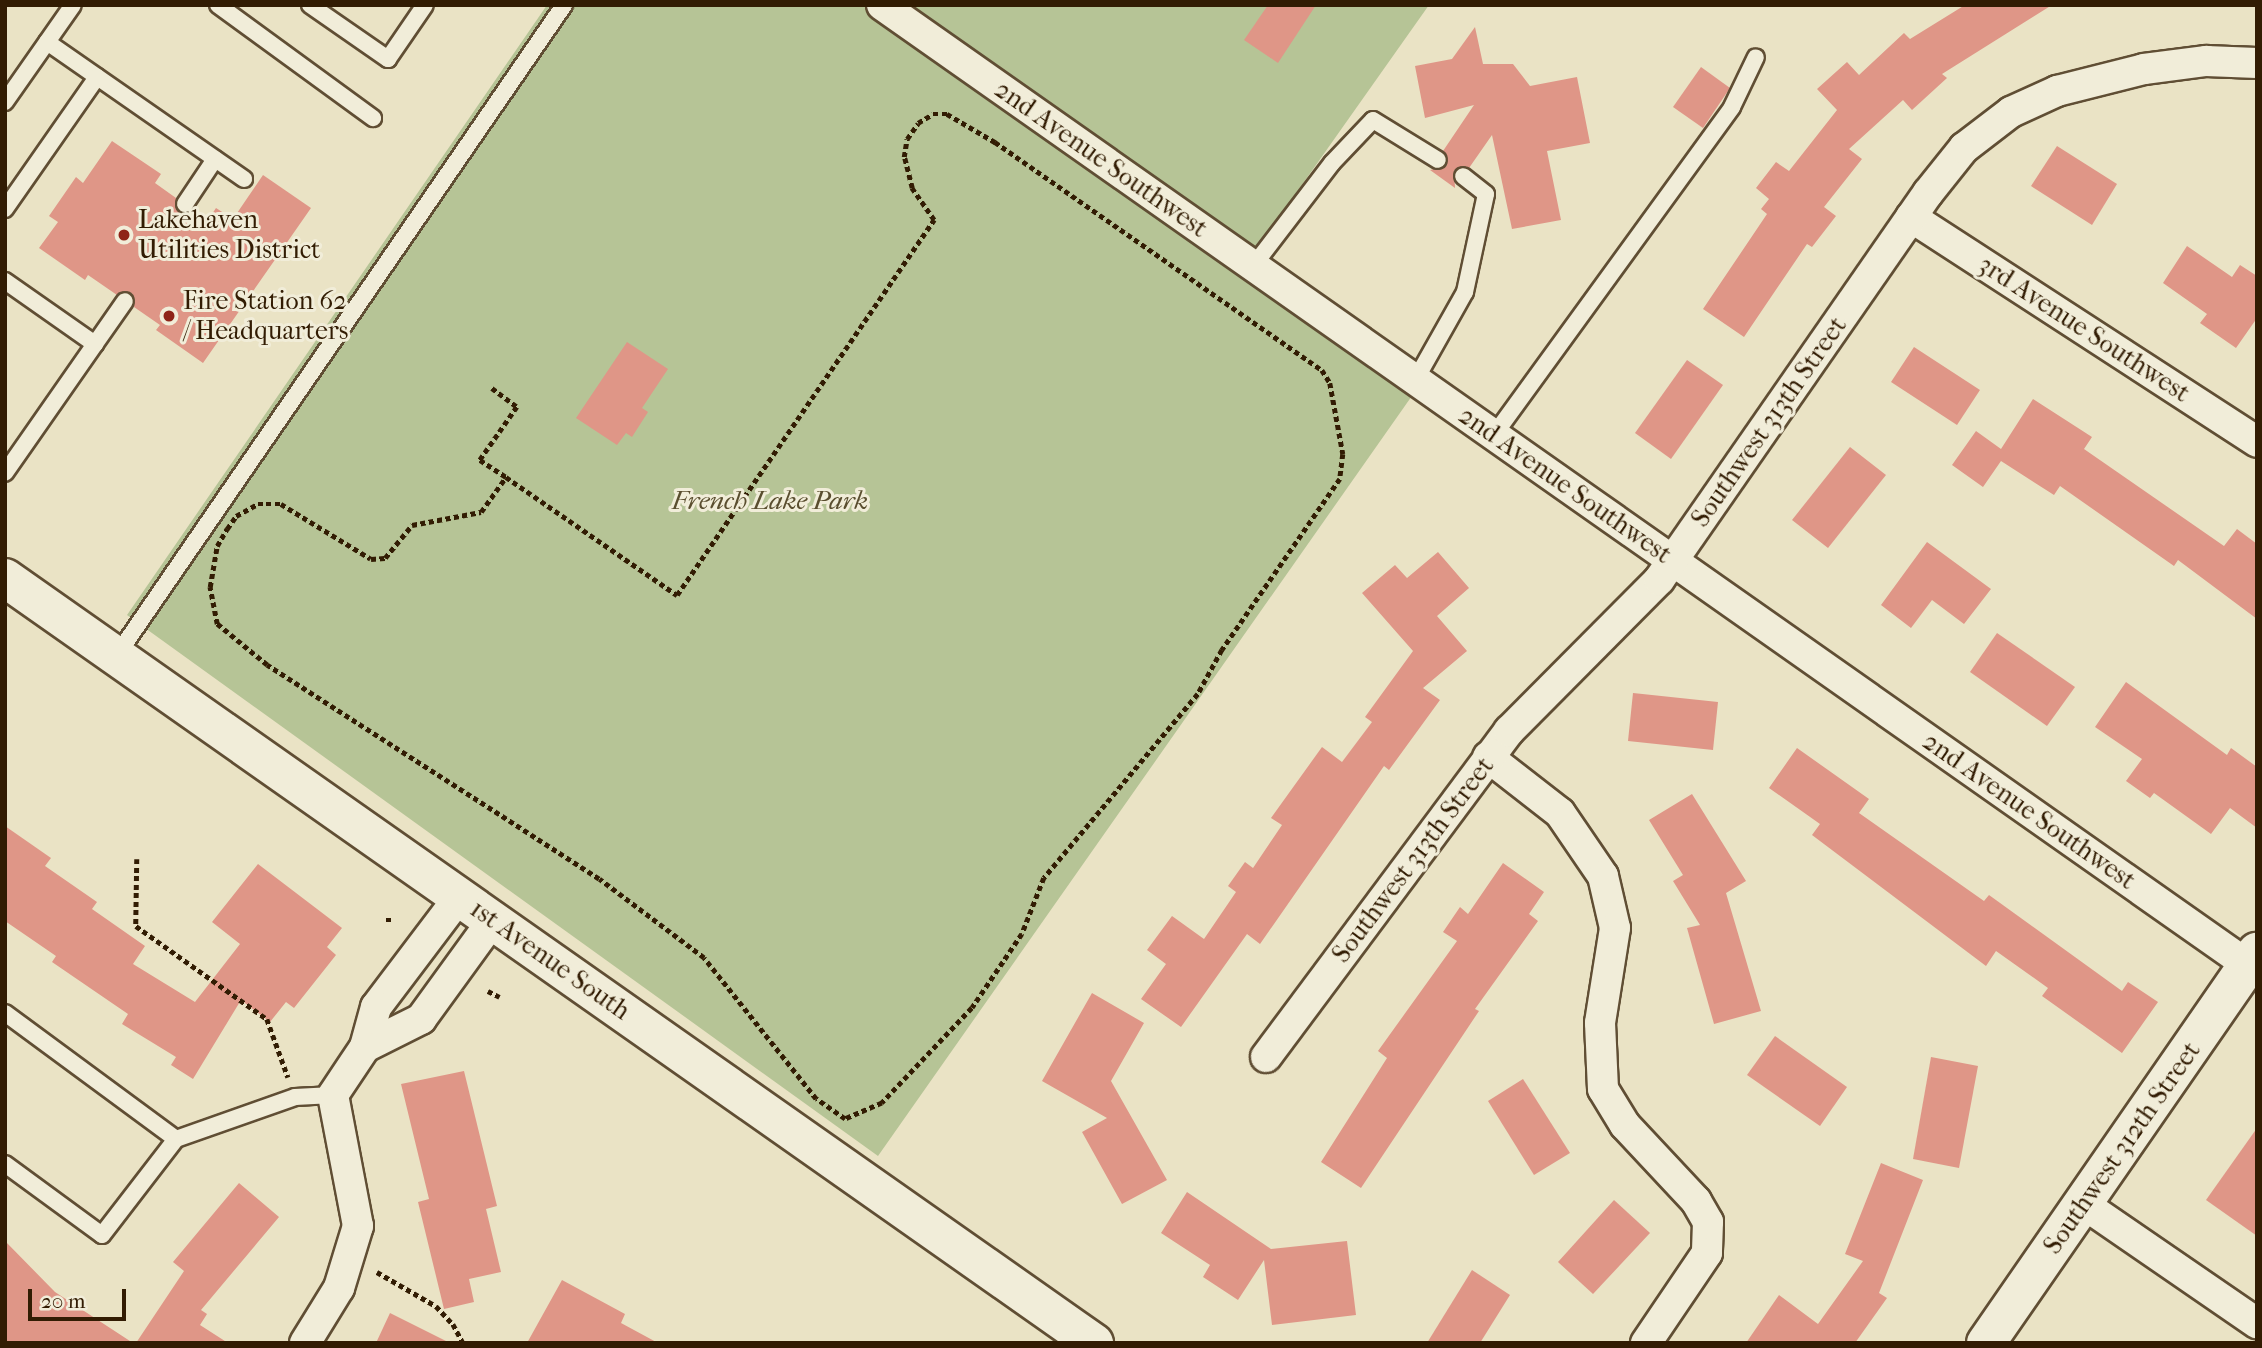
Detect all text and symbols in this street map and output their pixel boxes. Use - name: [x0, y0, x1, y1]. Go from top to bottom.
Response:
- street label: 2nd Avenue Southwest: [989, 74, 1213, 244]
- place label: Lakehaven Utilities District: [138, 204, 320, 266]
- marker: Lakehaven Utilities District: [116, 227, 132, 243]
- street label: 3rd Avenue Southwest: [1973, 249, 2195, 409]
- place label: Fire Station 62 / Headquarters: [183, 285, 348, 346]
- marker: Fire Station 62 / Headquarters: [161, 308, 177, 324]
- street label: Southwest 313th Street: [1685, 311, 1853, 533]
- street label: 2nd Avenue Southwest: [1453, 400, 1677, 570]
- park label: French Lake Park: [672, 485, 868, 517]
- street label: 2nd Avenue Southwest: [1917, 726, 2141, 896]
- street label: Southwest 313th Street: [1326, 751, 1500, 969]
- street label: 1st Avenue South: [464, 893, 636, 1027]
- street label: Southwest 312th Street: [2037, 1036, 2207, 1260]
- scale bar: [32, 1274, 130, 1318]
- text: 20 m: [41, 1289, 85, 1313]

